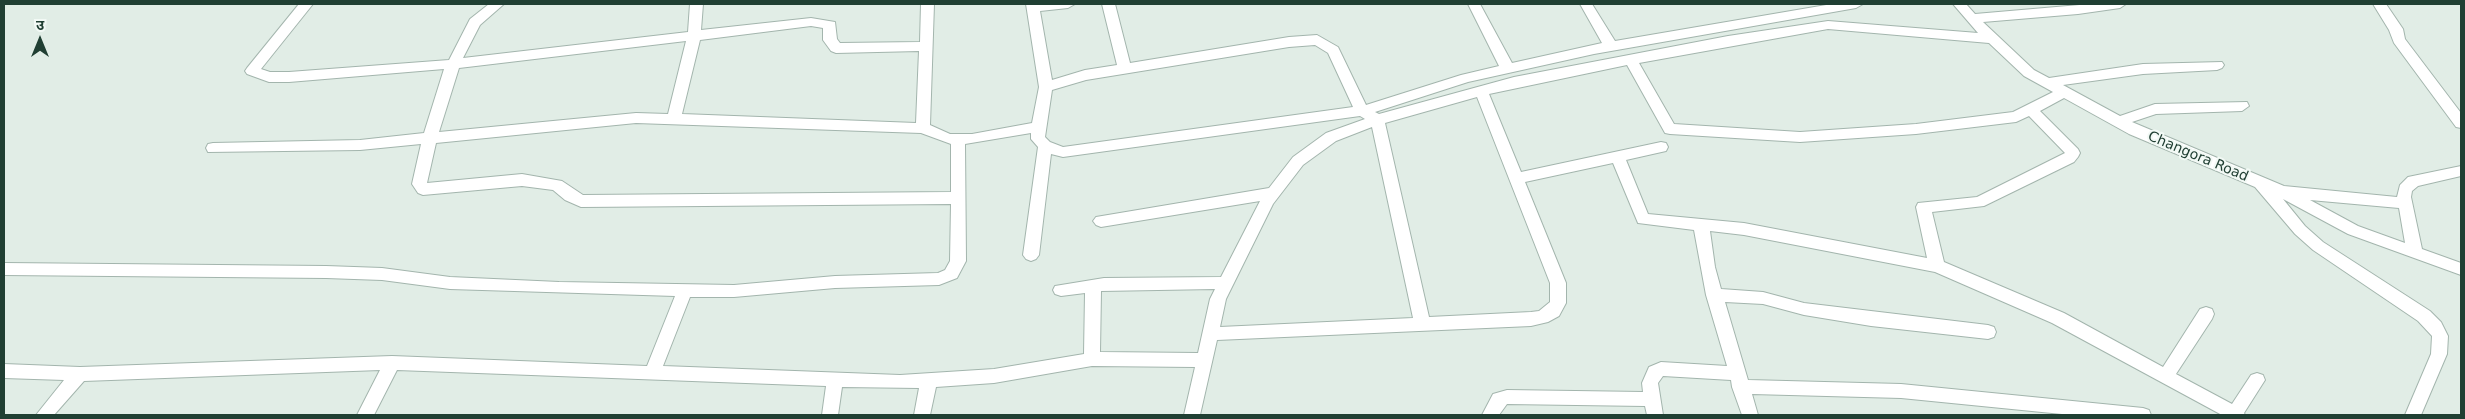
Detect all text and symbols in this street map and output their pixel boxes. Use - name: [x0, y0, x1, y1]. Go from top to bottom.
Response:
- north arrow: [15, 15, 65, 65]
- text: उ: [36, 17, 44, 33]
- street label: Changora Road: [2145, 128, 2251, 186]

